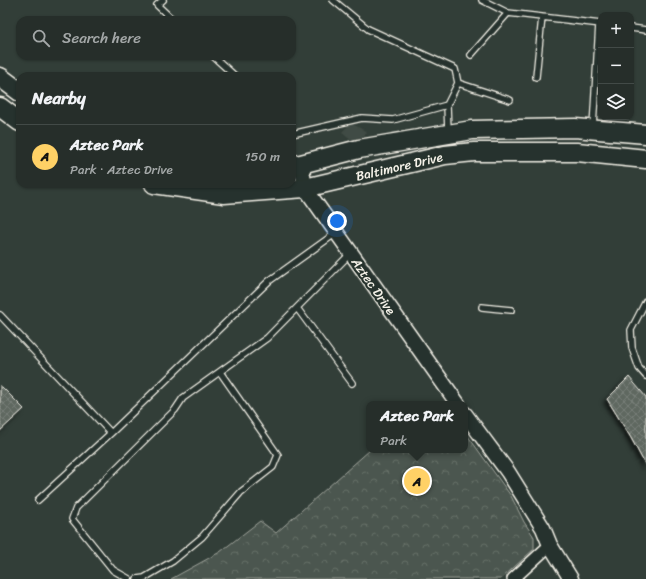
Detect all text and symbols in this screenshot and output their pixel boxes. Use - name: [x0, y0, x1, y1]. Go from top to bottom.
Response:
- map controls: [598, 12, 634, 120]
- button: +: [598, 12, 634, 48]
- search box: [16, 16, 296, 60]
- text: Search here: [62, 25, 141, 51]
- icon: search: [30, 27, 52, 49]
- button: −: [598, 48, 634, 84]
- text: Nearby: [32, 83, 86, 113]
- button: layers: [598, 84, 634, 120]
- text: Aztec Park: [70, 132, 143, 158]
- text: A: [41, 145, 49, 168]
- text: 150 m: [245, 145, 280, 168]
- street label: Baltimore Drive: [353, 145, 445, 188]
- text: Park · Aztec Drive: [70, 158, 173, 181]
- your location: [327, 211, 347, 231]
- street label: Aztec Drive: [345, 252, 402, 320]
- popup: [366, 401, 468, 453]
- text: Aztec Park: [380, 403, 454, 429]
- text: Park: [380, 429, 407, 452]
- pin: A: [404, 466, 430, 496]

